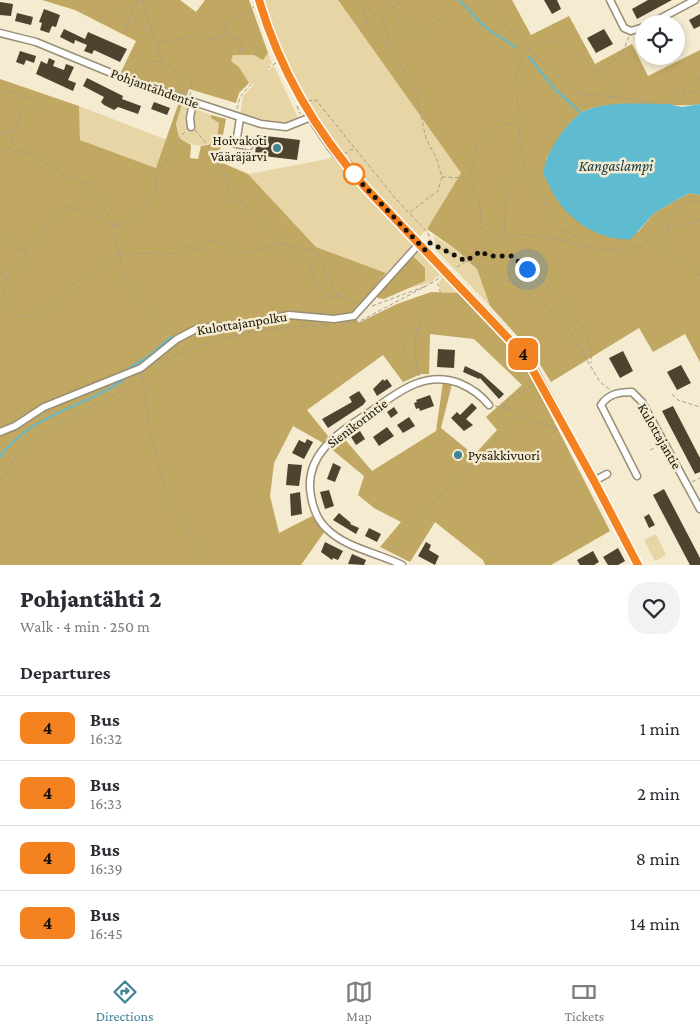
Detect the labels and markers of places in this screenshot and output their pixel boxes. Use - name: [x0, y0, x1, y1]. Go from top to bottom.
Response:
- place label: Hoivakoti Vääräjärvi: [210, 132, 267, 165]
- marker: Hoivakoti Vääräjärvi: [271, 142, 283, 154]
- unlabelled marker: [343, 163, 365, 185]
- place label: Pysäkkivuori: [468, 447, 540, 463]
- marker: Pysäkkivuori: [452, 449, 464, 461]

